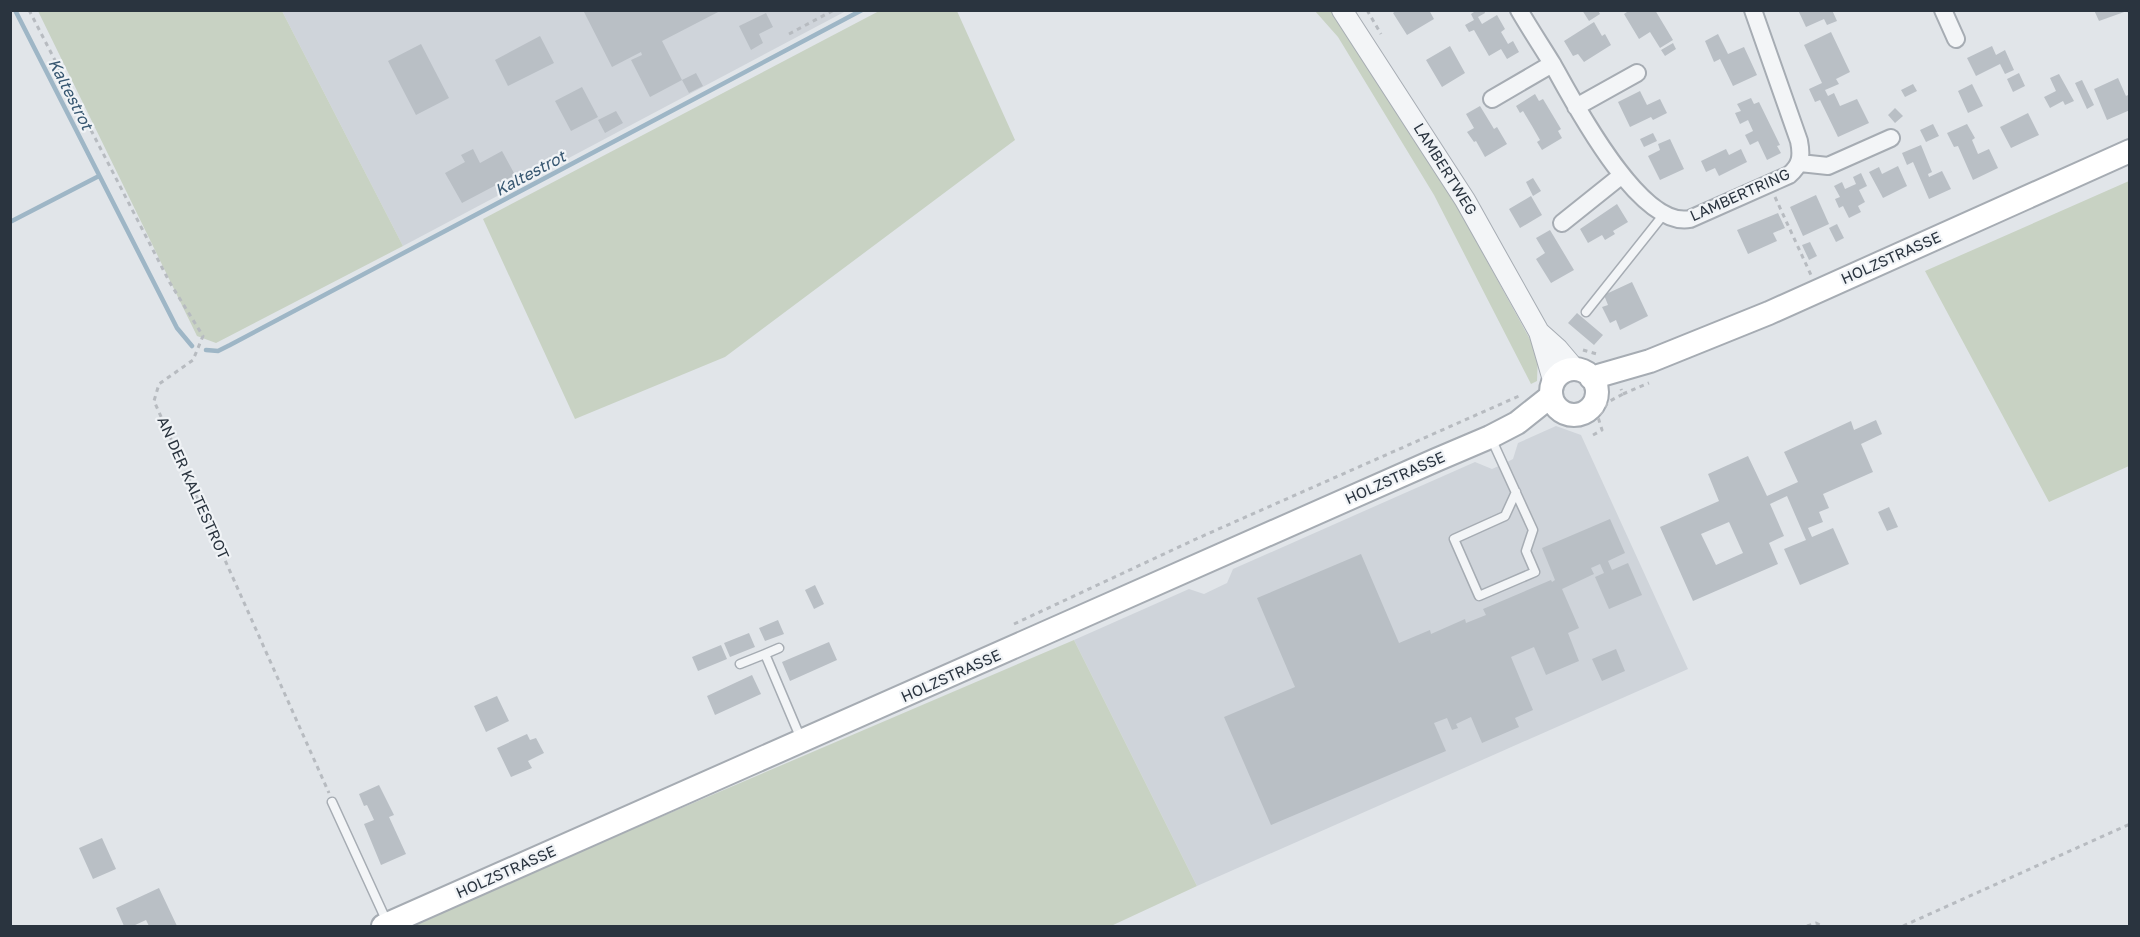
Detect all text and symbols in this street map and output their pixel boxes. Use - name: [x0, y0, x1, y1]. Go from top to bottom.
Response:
- water label: Kaltestrot: [45, 55, 98, 134]
- street label: LAMBERTWEG: [1410, 119, 1481, 218]
- water label: Kaltestrot: [491, 145, 570, 200]
- street label: LAMBERTRING: [1687, 164, 1792, 224]
- street label: HOLZSTRASSE: [1838, 227, 1943, 287]
- street label: AN DER KALTESTROT: [154, 413, 234, 562]
- street label: HOLZSTRASSE: [1342, 447, 1447, 507]
- street label: HOLZSTRASSE: [898, 645, 1003, 705]
- street label: HOLZSTRASSE: [453, 841, 558, 901]

